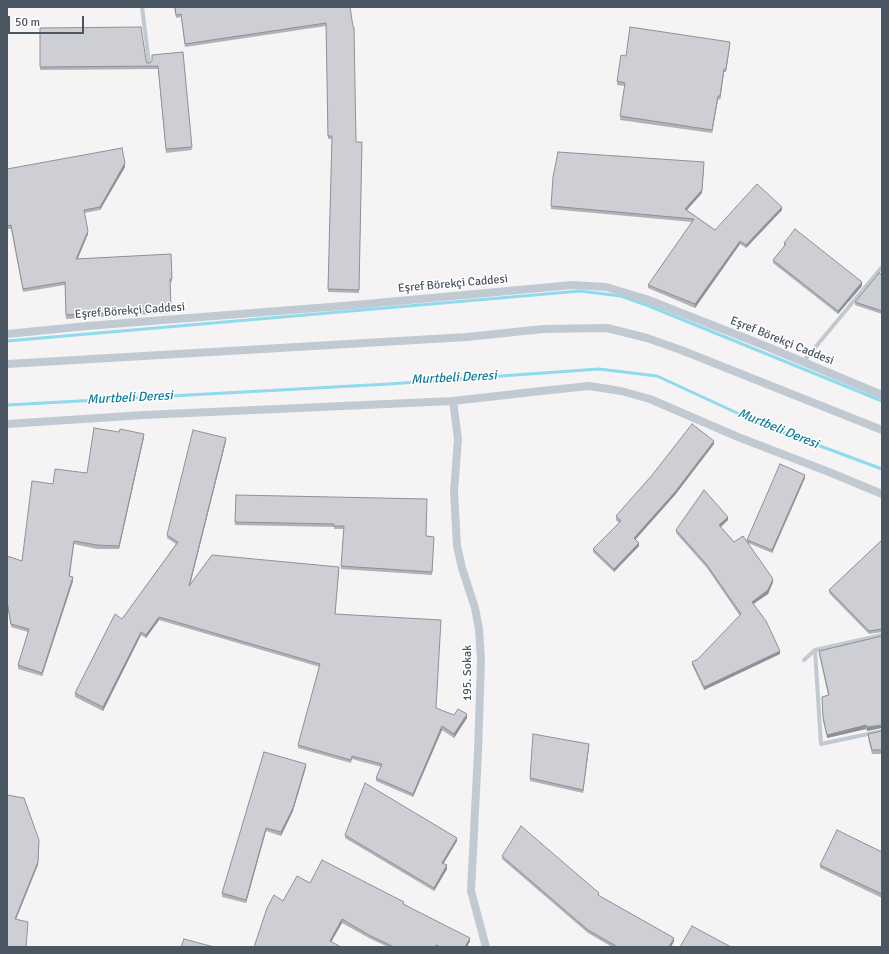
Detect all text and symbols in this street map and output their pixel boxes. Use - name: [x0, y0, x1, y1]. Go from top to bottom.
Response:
- scale bar: [10, 8, 86, 34]
- text: 50 m: [15, 15, 40, 30]
- street label: Eşref Börekçi Caddesi: [397, 272, 509, 296]
- street label: Eşref Börekçi Caddesi: [74, 300, 186, 322]
- street label: Eşref Börekçi Caddesi: [728, 314, 836, 368]
- water label: Murtbeli Deresi: [411, 368, 497, 388]
- water label: Murtbeli Deresi: [87, 388, 173, 408]
- water label: Murtbeli Deresi: [735, 406, 821, 452]
- street label: 195. Sokak: [461, 645, 475, 701]

